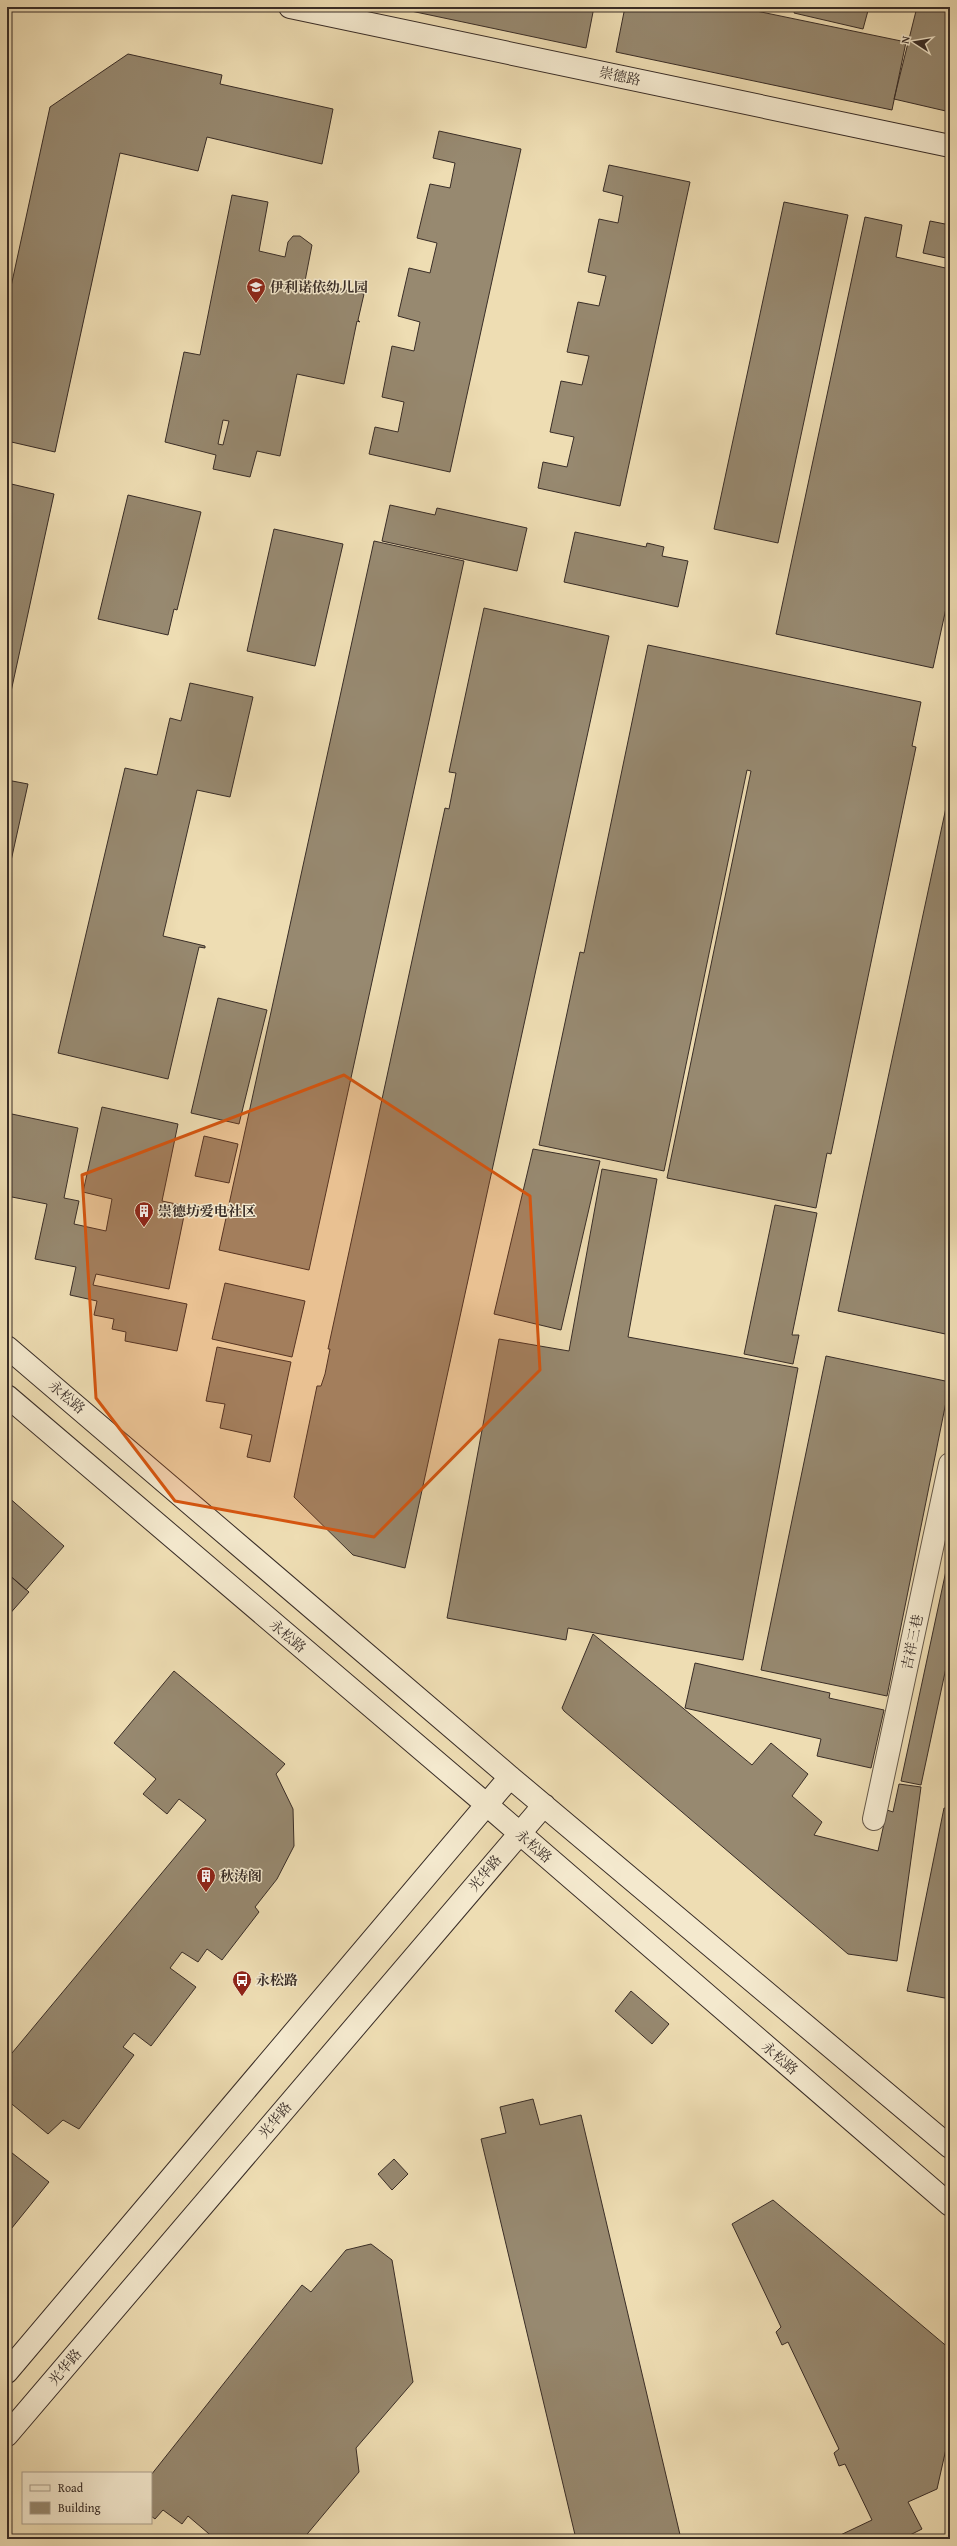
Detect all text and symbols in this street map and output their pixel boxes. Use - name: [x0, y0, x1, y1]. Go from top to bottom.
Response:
- north arrow: [895, 22, 935, 62]
- text: N: [897, 34, 914, 45]
- street label: 崇德路: [597, 62, 643, 90]
- school or university icon: 伊利诺依幼儿园: [245, 276, 267, 304]
- place label: 伊利诺依幼儿园: [270, 277, 368, 297]
- building icon: 崇德坊爱电社区: [133, 1200, 155, 1228]
- place label: 崇德坊爱电社区: [158, 1201, 256, 1221]
- street label: 永松路: [44, 1376, 90, 1418]
- street label: 吉祥三巷: [896, 1613, 928, 1671]
- street label: 永松路: [265, 1615, 311, 1657]
- street label: 永松路: [512, 1825, 556, 1867]
- street label: 光华路: [464, 1850, 506, 1896]
- building icon: 秋涛阁: [195, 1865, 217, 1893]
- place label: 秋涛阁: [220, 1866, 262, 1886]
- bus stop icon: 永松路: [231, 1969, 253, 1997]
- place label: 永松路: [256, 1970, 298, 1990]
- street label: 永松路: [758, 2037, 802, 2079]
- street label: 光华路: [254, 2097, 296, 2143]
- street label: 光华路: [44, 2344, 86, 2390]
- legend: [22, 2472, 152, 2524]
- text: Road: [58, 2479, 84, 2496]
- text: Building: [58, 2499, 101, 2516]

